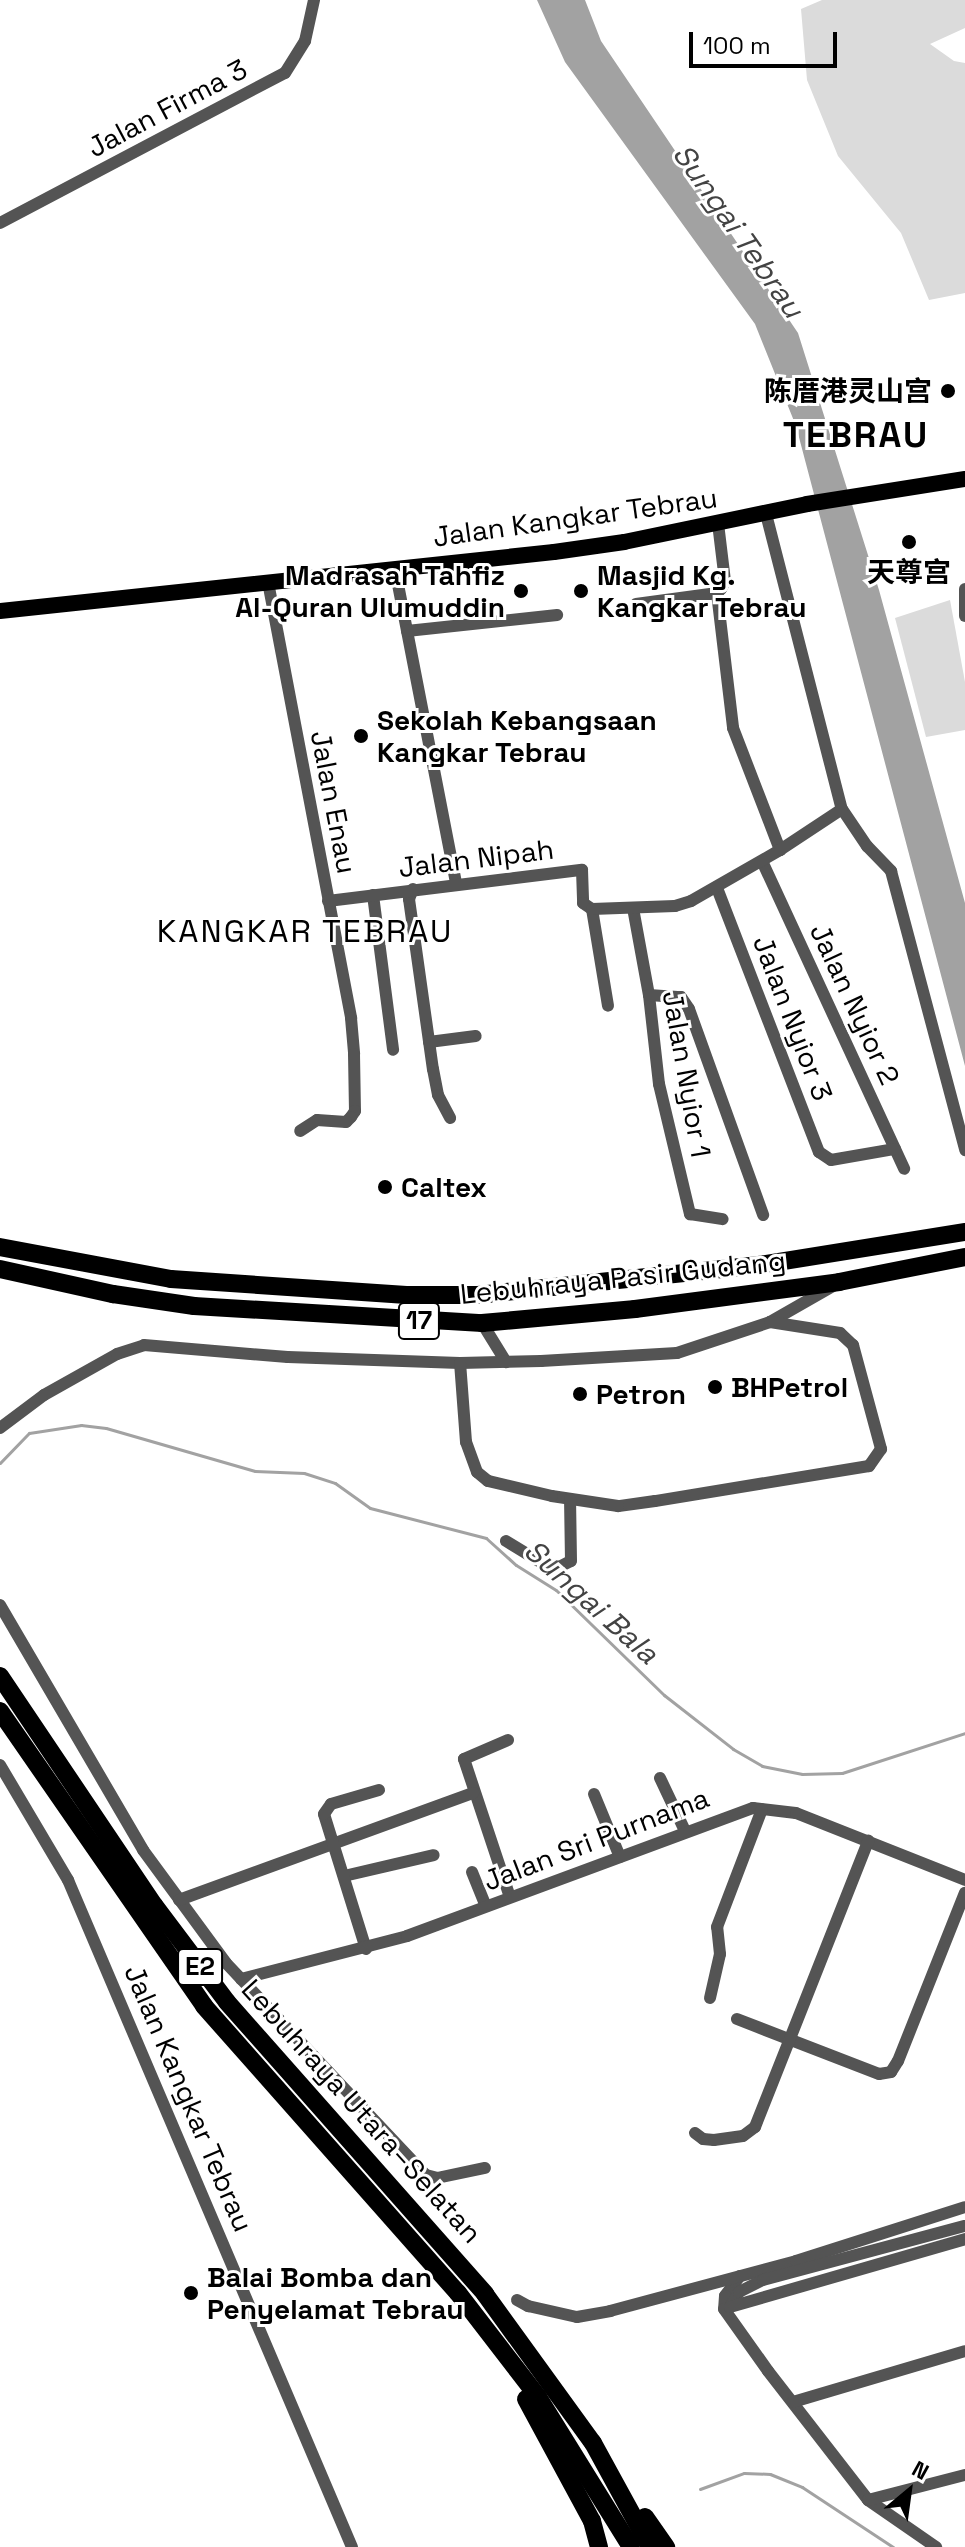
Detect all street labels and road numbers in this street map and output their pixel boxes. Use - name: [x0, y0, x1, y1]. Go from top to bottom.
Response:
- street label: Jalan Firma 3: [81, 52, 253, 164]
- street label: Jalan Kangkar Tebrau: [430, 480, 720, 554]
- street label: Jalan Enau: [304, 728, 364, 876]
- street label: Jalan Nipah: [396, 832, 556, 884]
- street label: Jalan Nyior 2: [803, 918, 907, 1090]
- street label: Jalan Nyior 3: [746, 931, 840, 1105]
- street label: Jalan Nyior 1: [656, 988, 718, 1160]
- street label: Lebuhraya Pasir Gudang: [459, 1243, 787, 1311]
- road number: 17: [397, 1299, 441, 1343]
- street label: Jalan Sri Purnama: [478, 1780, 714, 1898]
- road number: E2: [176, 1945, 224, 1989]
- street label: Jalan Kangkar Tebrau: [117, 1959, 261, 2237]
- street label: Lebuhraya Utara–Selatan: [235, 1972, 489, 2250]

